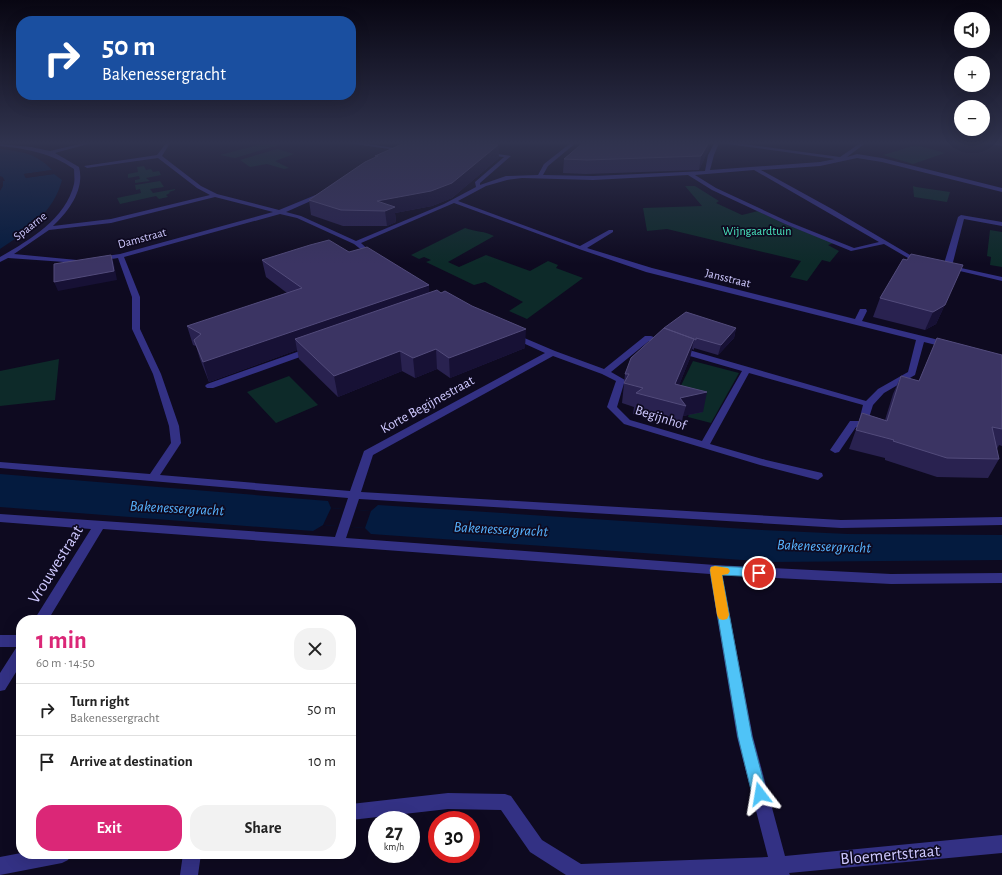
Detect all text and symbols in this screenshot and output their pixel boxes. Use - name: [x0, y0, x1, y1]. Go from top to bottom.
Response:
- map controls: [954, 12, 990, 136]
- button: sound: [954, 12, 990, 48]
- icon: right: [36, 32, 88, 84]
- text: 50 m: [102, 33, 156, 61]
- button: +: [954, 56, 990, 92]
- text: Bakenessergracht: [102, 66, 226, 84]
- button: −: [954, 100, 990, 136]
- street label: Spaarne: [11, 209, 49, 243]
- park label: Wijngaardtuin: [723, 225, 791, 238]
- street label: Damstraat: [116, 226, 168, 250]
- street label: Jansstraat: [704, 267, 752, 289]
- street label: Korte Begijnestraat: [378, 373, 477, 436]
- street label: Begijnhof: [633, 403, 689, 433]
- water label: Bakenessergracht: [129, 499, 225, 518]
- water label: Bakenessergracht: [453, 520, 549, 539]
- street label: Vrouwestraat: [25, 522, 86, 606]
- water label: Bakenessergracht: [777, 537, 871, 556]
- pin: [742, 556, 776, 590]
- icon: arrive: [748, 562, 770, 584]
- button: close: [294, 628, 336, 670]
- text: 1 min: [36, 629, 87, 653]
- text: 60 m · 14:50: [36, 657, 95, 670]
- text: Turn right: [70, 694, 129, 709]
- icon: right: [36, 699, 58, 721]
- text: 50 m: [307, 702, 336, 717]
- text: Bakenessergracht: [70, 712, 160, 725]
- icon: arrive: [36, 751, 58, 773]
- text: Arrive at destination: [70, 754, 193, 769]
- text: 10 m: [308, 754, 336, 769]
- position arrow: [739, 773, 781, 815]
- button: Exit: [36, 805, 182, 851]
- button: Share: [190, 805, 336, 851]
- speed limit sign: 30: [428, 811, 480, 863]
- text: 27: [385, 822, 403, 842]
- text: km/h: [384, 842, 404, 852]
- street label: Bloemertstraat: [839, 842, 941, 867]

